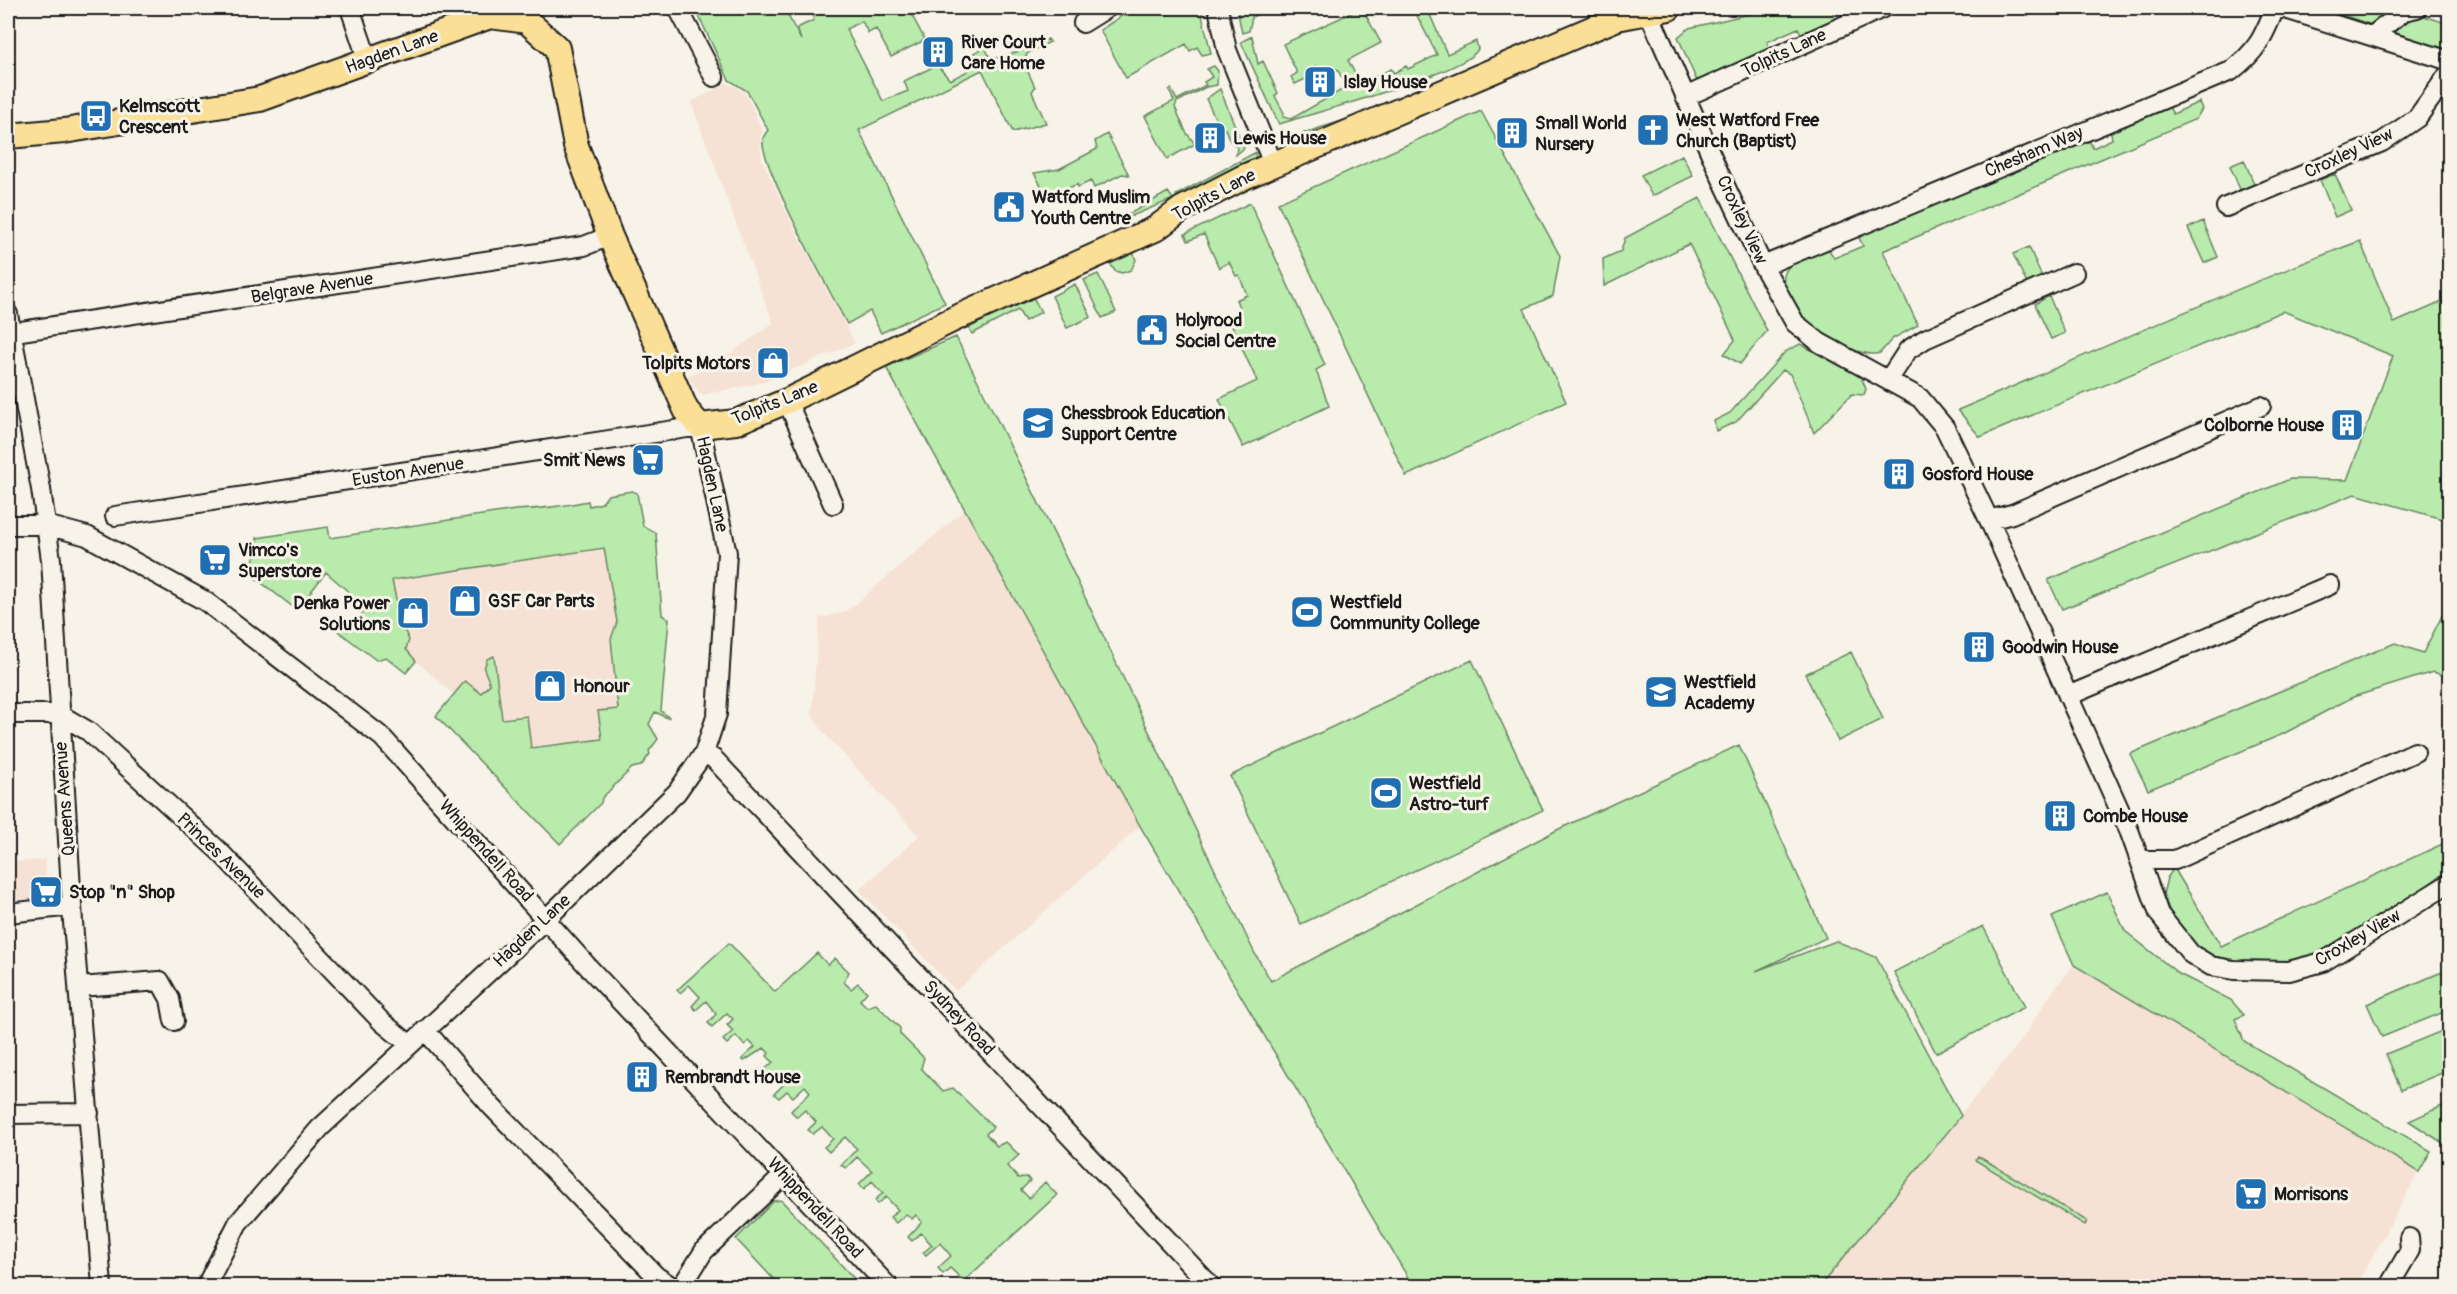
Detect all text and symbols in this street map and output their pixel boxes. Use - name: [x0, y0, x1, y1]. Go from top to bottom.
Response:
- street label: Tolpits Lane: [1738, 23, 1830, 83]
- street label: Hagden Lane: [342, 24, 442, 79]
- place label: River Court Care Home: [961, 31, 1047, 75]
- building icon: River Court Care Home: [920, 34, 956, 70]
- building icon: Islay House: [1302, 64, 1338, 100]
- place label: Islay House: [1343, 71, 1429, 94]
- place label: Kelmscott Crescent: [119, 95, 201, 139]
- bus stop icon: Kelmscott Crescent: [78, 98, 114, 134]
- place label: West Watford Free Church (Baptist): [1676, 109, 1820, 153]
- place label: Small World Nursery: [1535, 112, 1627, 156]
- church icon: West Watford Free Church (Baptist): [1635, 112, 1671, 148]
- building icon: Small World Nursery: [1494, 115, 1530, 151]
- building icon: Lewis House: [1192, 120, 1228, 156]
- street label: Chesham Way: [1981, 121, 2087, 183]
- street label: Croxley View: [2301, 122, 2397, 184]
- place label: Lewis House: [1233, 127, 1327, 150]
- street label: Tolpits Lane: [1168, 163, 1260, 227]
- street label: Croxley View: [1711, 172, 1773, 268]
- place label: Watford Muslim Youth Centre: [1031, 186, 1150, 230]
- public building icon: Watford Muslim Youth Centre: [991, 189, 1027, 225]
- street label: Belgrave Avenue: [249, 267, 375, 309]
- place label: Holyrood Social Centre: [1175, 309, 1277, 353]
- public building icon: Holyrood Social Centre: [1134, 312, 1170, 348]
- shop icon: Tolpits Motors: [755, 345, 791, 381]
- place label: Tolpits Motors: [641, 352, 751, 375]
- street label: Tolpits Lane: [728, 375, 822, 431]
- place label: Chessbrook Education Support Centre: [1061, 402, 1226, 446]
- school or university icon: Chessbrook Education Support Centre: [1020, 405, 1056, 441]
- building icon: Colborne House: [2329, 407, 2365, 443]
- place label: Colborne House: [2204, 414, 2325, 437]
- street label: Hagden Lane: [691, 434, 733, 534]
- supermarket icon: Smit News: [630, 442, 666, 478]
- place label: Smit News: [543, 449, 626, 472]
- street label: Euston Avenue: [351, 452, 466, 492]
- building icon: Gosford House: [1881, 456, 1917, 492]
- place label: Gosford House: [1922, 463, 2034, 486]
- place label: Vimco's Superstore: [238, 539, 322, 583]
- supermarket icon: Vimco's Superstore: [197, 542, 233, 578]
- shop icon: GSF Car Parts: [447, 583, 483, 619]
- place label: GSF Car Parts: [488, 590, 595, 613]
- place label: Westfield Community College: [1330, 591, 1481, 635]
- place label: Denka Power Solutions: [293, 592, 391, 636]
- sports icon: Westfield Community College: [1289, 594, 1325, 630]
- shop icon: Denka Power Solutions: [395, 595, 431, 631]
- building icon: Goodwin House: [1961, 629, 1997, 665]
- place label: Goodwin House: [2002, 636, 2120, 659]
- shop icon: Honour: [532, 668, 568, 704]
- place label: Westfield Academy: [1684, 671, 1756, 715]
- school or university icon: Westfield Academy: [1643, 674, 1679, 710]
- place label: Honour: [573, 675, 630, 698]
- street label: Queens Avenue: [50, 741, 80, 857]
- place label: Westfield Astro-turf: [1409, 772, 1490, 816]
- sports icon: Westfield Astro-turf: [1368, 775, 1404, 811]
- street label: Whippendell Road: [434, 795, 538, 907]
- building icon: Combe House: [2042, 798, 2078, 834]
- place label: Combe House: [2083, 805, 2189, 828]
- street label: Princes Avenue: [172, 808, 270, 904]
- supermarket icon: Stop "n" Shop: [28, 874, 64, 910]
- place label: Stop "n" Shop: [69, 881, 175, 904]
- street label: Hagden Lane: [489, 889, 576, 973]
- street label: Croxley View: [2311, 904, 2405, 972]
- street label: Sydney Road: [918, 975, 1000, 1061]
- building icon: Rembrandt House: [624, 1059, 660, 1095]
- place label: Rembrandt House: [665, 1066, 802, 1089]
- street label: Whippendell Road: [762, 1152, 868, 1264]
- supermarket icon: Morrisons: [2233, 1176, 2269, 1212]
- place label: Morrisons: [2274, 1183, 2349, 1206]

